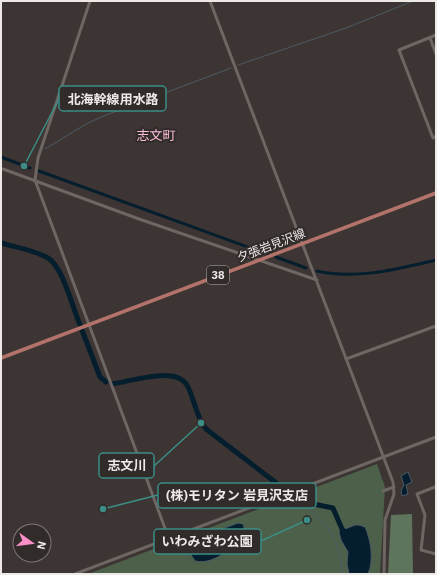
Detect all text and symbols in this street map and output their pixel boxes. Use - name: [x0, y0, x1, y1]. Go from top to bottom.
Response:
- callout: 北海幹線用水路: [59, 86, 166, 111]
- text: 北海幹線用水路: [67, 91, 159, 108]
- district label: 志文町: [136, 127, 176, 144]
- street label: 夕張岩見沢線: [235, 225, 307, 265]
- road number: 38: [207, 266, 229, 284]
- callout: 志文川: [99, 453, 154, 478]
- text: 志文川: [107, 457, 147, 474]
- callout: (株)モリタン 岩見沢支店: [158, 483, 316, 508]
- text: (株)モリタン 岩見沢支店: [166, 487, 308, 504]
- north arrow: [12, 523, 52, 563]
- callout: いわみざわ公園: [154, 529, 261, 554]
- text: いわみざわ公園: [161, 533, 253, 550]
- text: N: [34, 540, 49, 551]

